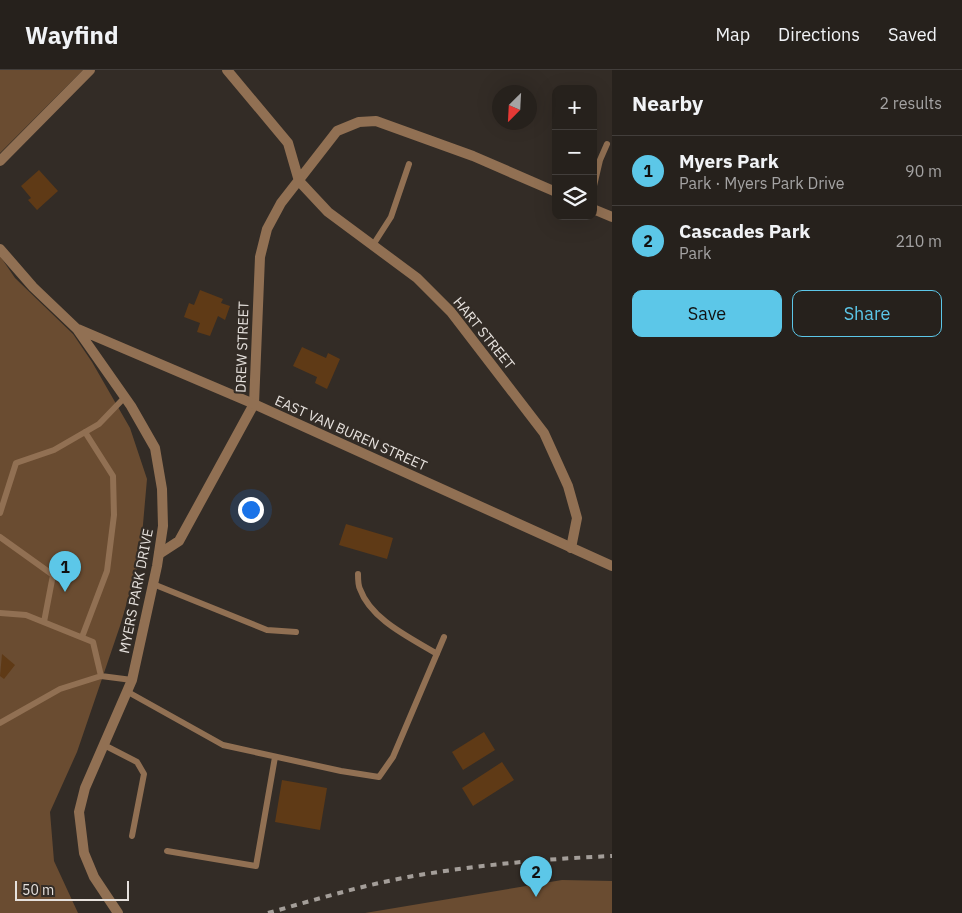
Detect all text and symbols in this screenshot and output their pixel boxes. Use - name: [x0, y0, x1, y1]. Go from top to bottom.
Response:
- text: Wayfind: [25, 19, 118, 51]
- text: Map: [715, 23, 750, 46]
- text: Directions: [778, 23, 860, 46]
- text: Saved: [888, 23, 937, 46]
- north arrow: [492, 85, 537, 130]
- map controls: [552, 85, 597, 220]
- button: +: [552, 85, 597, 130]
- text: Nearby: [632, 89, 703, 117]
- text: 2 results: [879, 93, 942, 113]
- button: −: [552, 130, 597, 175]
- text: Myers Park: [679, 149, 779, 173]
- text: 1: [643, 161, 653, 181]
- text: 90 m: [905, 161, 942, 181]
- text: Park · Myers Park Drive: [679, 173, 845, 193]
- button: layers: [552, 175, 597, 220]
- text: Cascades Park: [679, 219, 810, 243]
- text: 2: [643, 231, 653, 251]
- text: 210 m: [895, 231, 942, 251]
- text: Park: [679, 243, 711, 263]
- button: Save: [632, 290, 782, 337]
- button: Share: [792, 290, 942, 337]
- street label: HART STREET: [449, 293, 519, 373]
- street label: DREW STREET: [231, 301, 253, 393]
- street label: EAST VAN BUREN STREET: [272, 391, 430, 475]
- your location: [238, 497, 264, 523]
- street label: MYERS PARK DRIVE: [115, 527, 157, 655]
- pin: 1: [49, 551, 81, 592]
- pin: 2: [520, 856, 552, 897]
- scale bar: [15, 878, 129, 901]
- text: 50 m: [22, 881, 54, 899]

